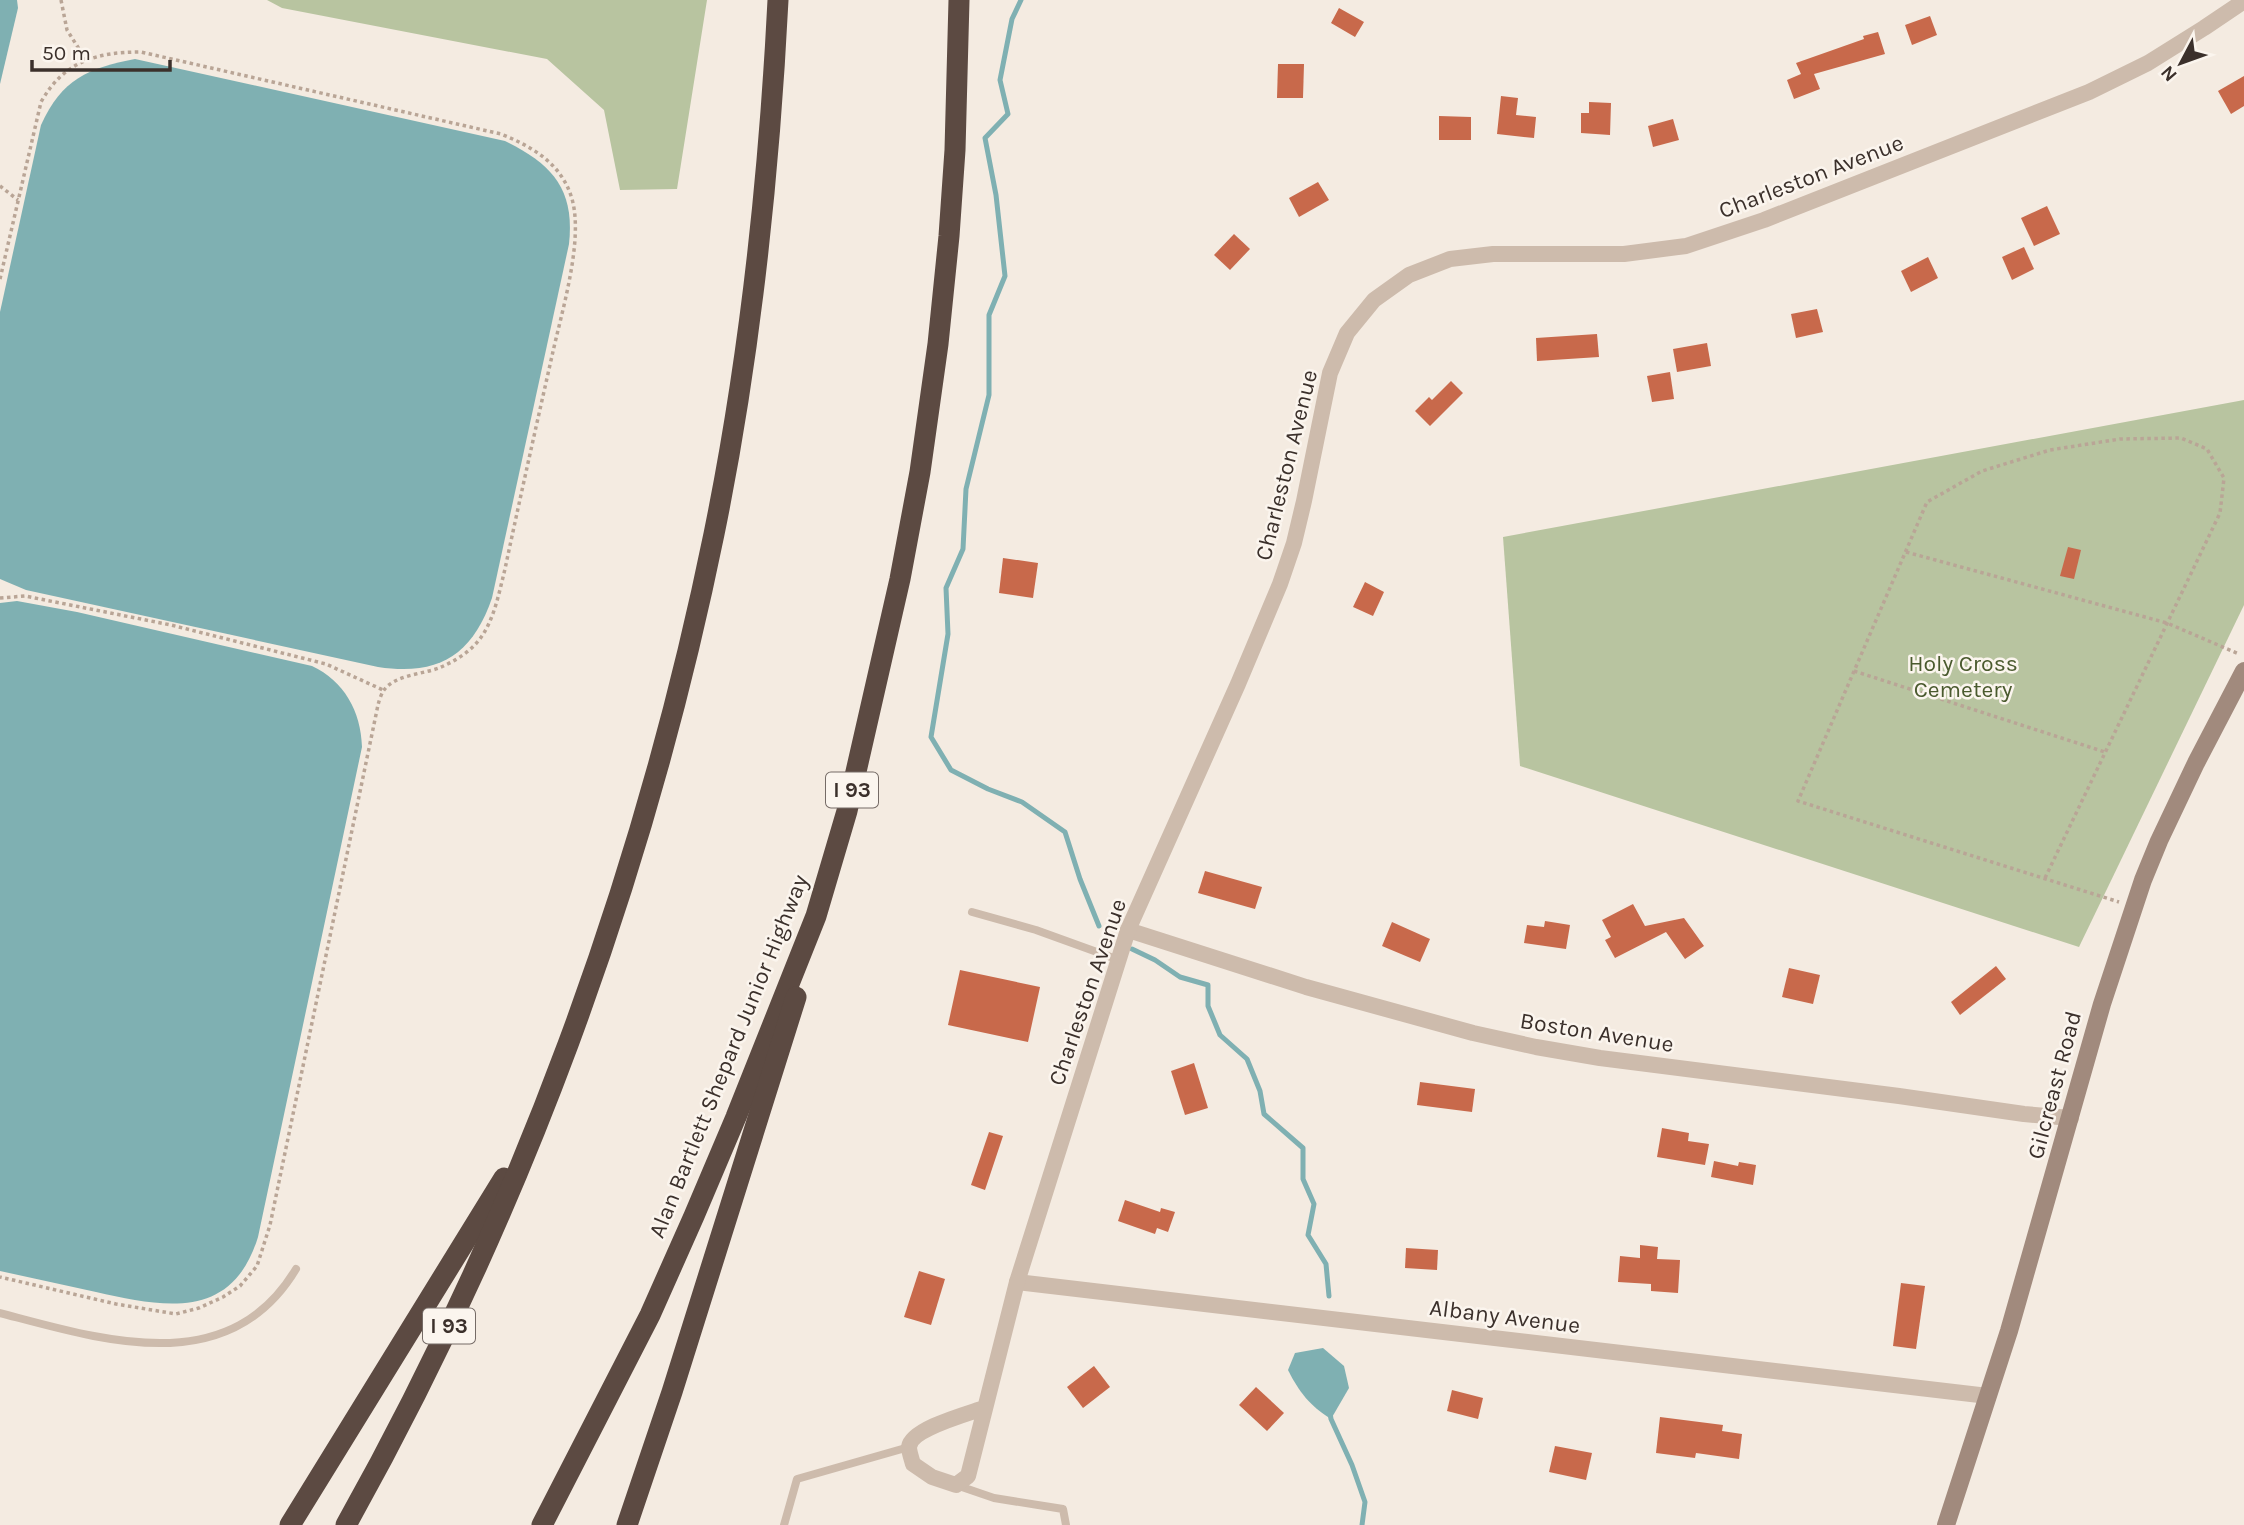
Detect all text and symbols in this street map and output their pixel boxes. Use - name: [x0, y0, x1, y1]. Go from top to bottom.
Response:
- scale bar: [32, 28, 170, 72]
- north arrow: [2146, 28, 2216, 98]
- text: 50 m: [42, 41, 91, 65]
- text: N: [2156, 61, 2182, 86]
- street label: Charleston Avenue: [1715, 129, 1907, 224]
- street label: Charleston Avenue: [1250, 367, 1323, 563]
- park label: Holy Cross Cemetery: [1908, 650, 2018, 703]
- road number: I 93: [826, 772, 878, 808]
- street label: Alan Bartlett Shepard Junior Highway: [643, 870, 814, 1242]
- street label: Charleston Avenue: [1043, 895, 1132, 1089]
- street label: Boston Avenue: [1518, 1007, 1676, 1058]
- street label: Gilcreast Road: [2022, 1008, 2087, 1162]
- street label: Albany Avenue: [1428, 1294, 1582, 1339]
- road number: I 93: [423, 1308, 475, 1344]

